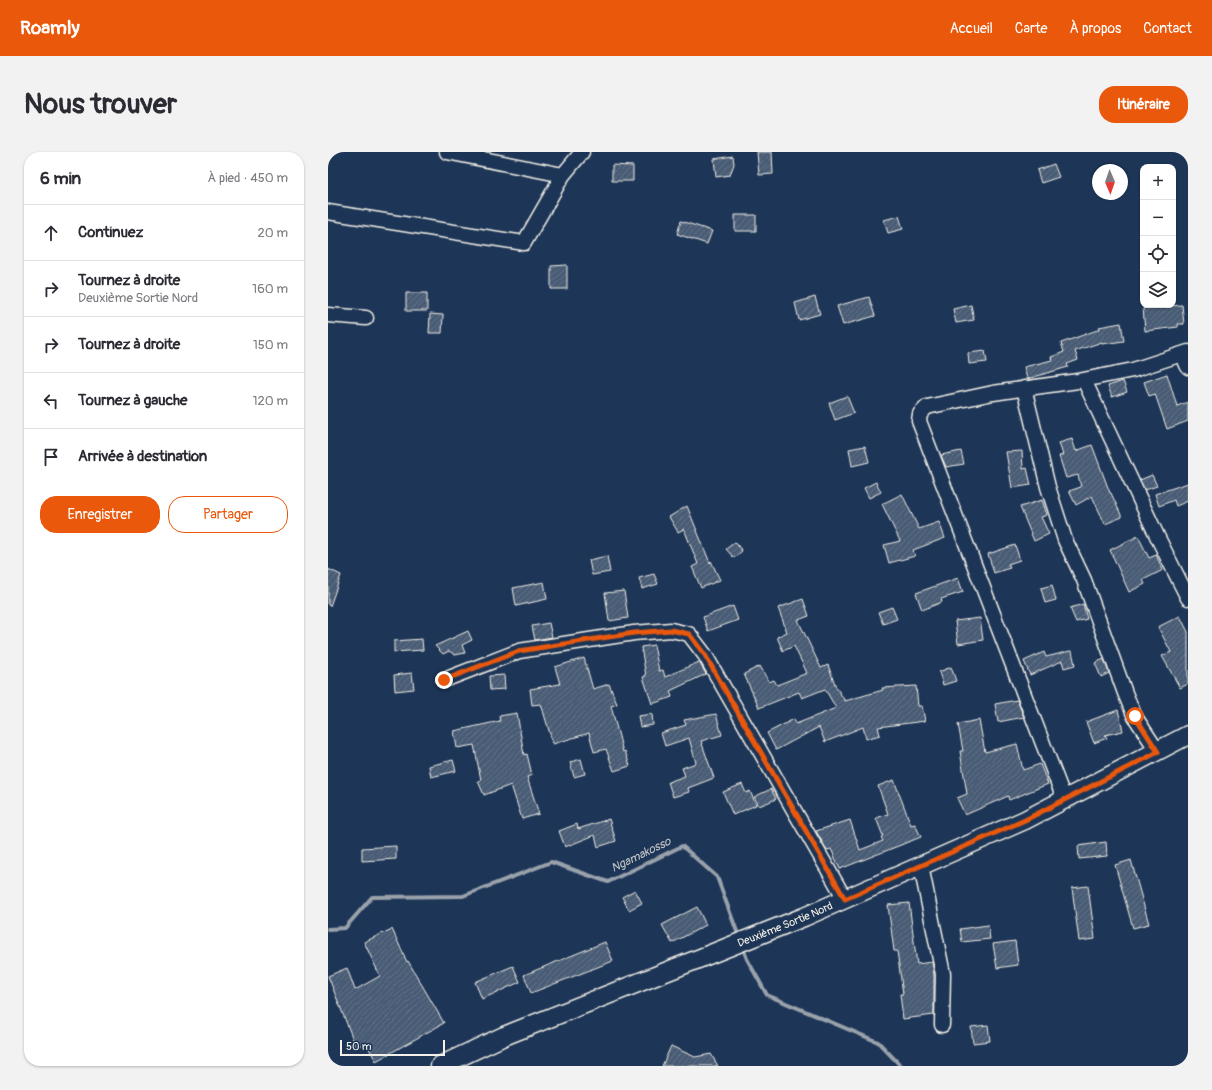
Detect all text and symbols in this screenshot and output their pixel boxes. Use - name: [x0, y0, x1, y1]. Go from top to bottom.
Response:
- text: Roamly: [20, 16, 80, 40]
- text: Accueil: [950, 20, 993, 37]
- text: Carte: [1015, 20, 1047, 37]
- text: À propos: [1069, 20, 1121, 37]
- text: Contact: [1143, 20, 1192, 37]
- button: Itinéraire: [1099, 86, 1188, 123]
- text: Nous trouver: [24, 87, 177, 122]
- north arrow: [1092, 164, 1128, 200]
- map controls: [1140, 164, 1176, 308]
- button: +: [1140, 164, 1176, 200]
- text: 6 min: [40, 168, 81, 189]
- text: À pied · 450 m: [208, 170, 288, 186]
- button: −: [1140, 200, 1176, 236]
- icon: ahead: [40, 222, 62, 244]
- text: Continuez: [78, 223, 143, 242]
- text: 20 m: [257, 225, 288, 241]
- button: locate: [1140, 236, 1176, 272]
- text: Tournez à droite: [78, 271, 180, 290]
- button: layers: [1140, 272, 1176, 308]
- icon: right: [40, 278, 62, 300]
- text: 160 m: [252, 281, 288, 297]
- text: Deuxième Sortie Nord: [78, 290, 198, 306]
- icon: right: [40, 334, 62, 356]
- text: Tournez à droite: [78, 335, 180, 354]
- text: 150 m: [253, 337, 288, 353]
- icon: left: [40, 390, 62, 412]
- text: Tournez à gauche: [78, 391, 188, 410]
- text: 120 m: [252, 393, 288, 409]
- icon: arrive: [40, 446, 62, 468]
- text: Arrivée à destination: [78, 447, 207, 466]
- button: Enregistrer: [40, 496, 160, 533]
- button: Partager: [168, 496, 288, 533]
- route end: [435, 671, 453, 689]
- route start: [1126, 707, 1144, 725]
- water label: Ngamakosso: [609, 833, 675, 876]
- street label: Deuxième Sortie Nord: [735, 899, 835, 949]
- scale bar: [340, 1038, 445, 1057]
- text: 50 m: [346, 1040, 372, 1053]

